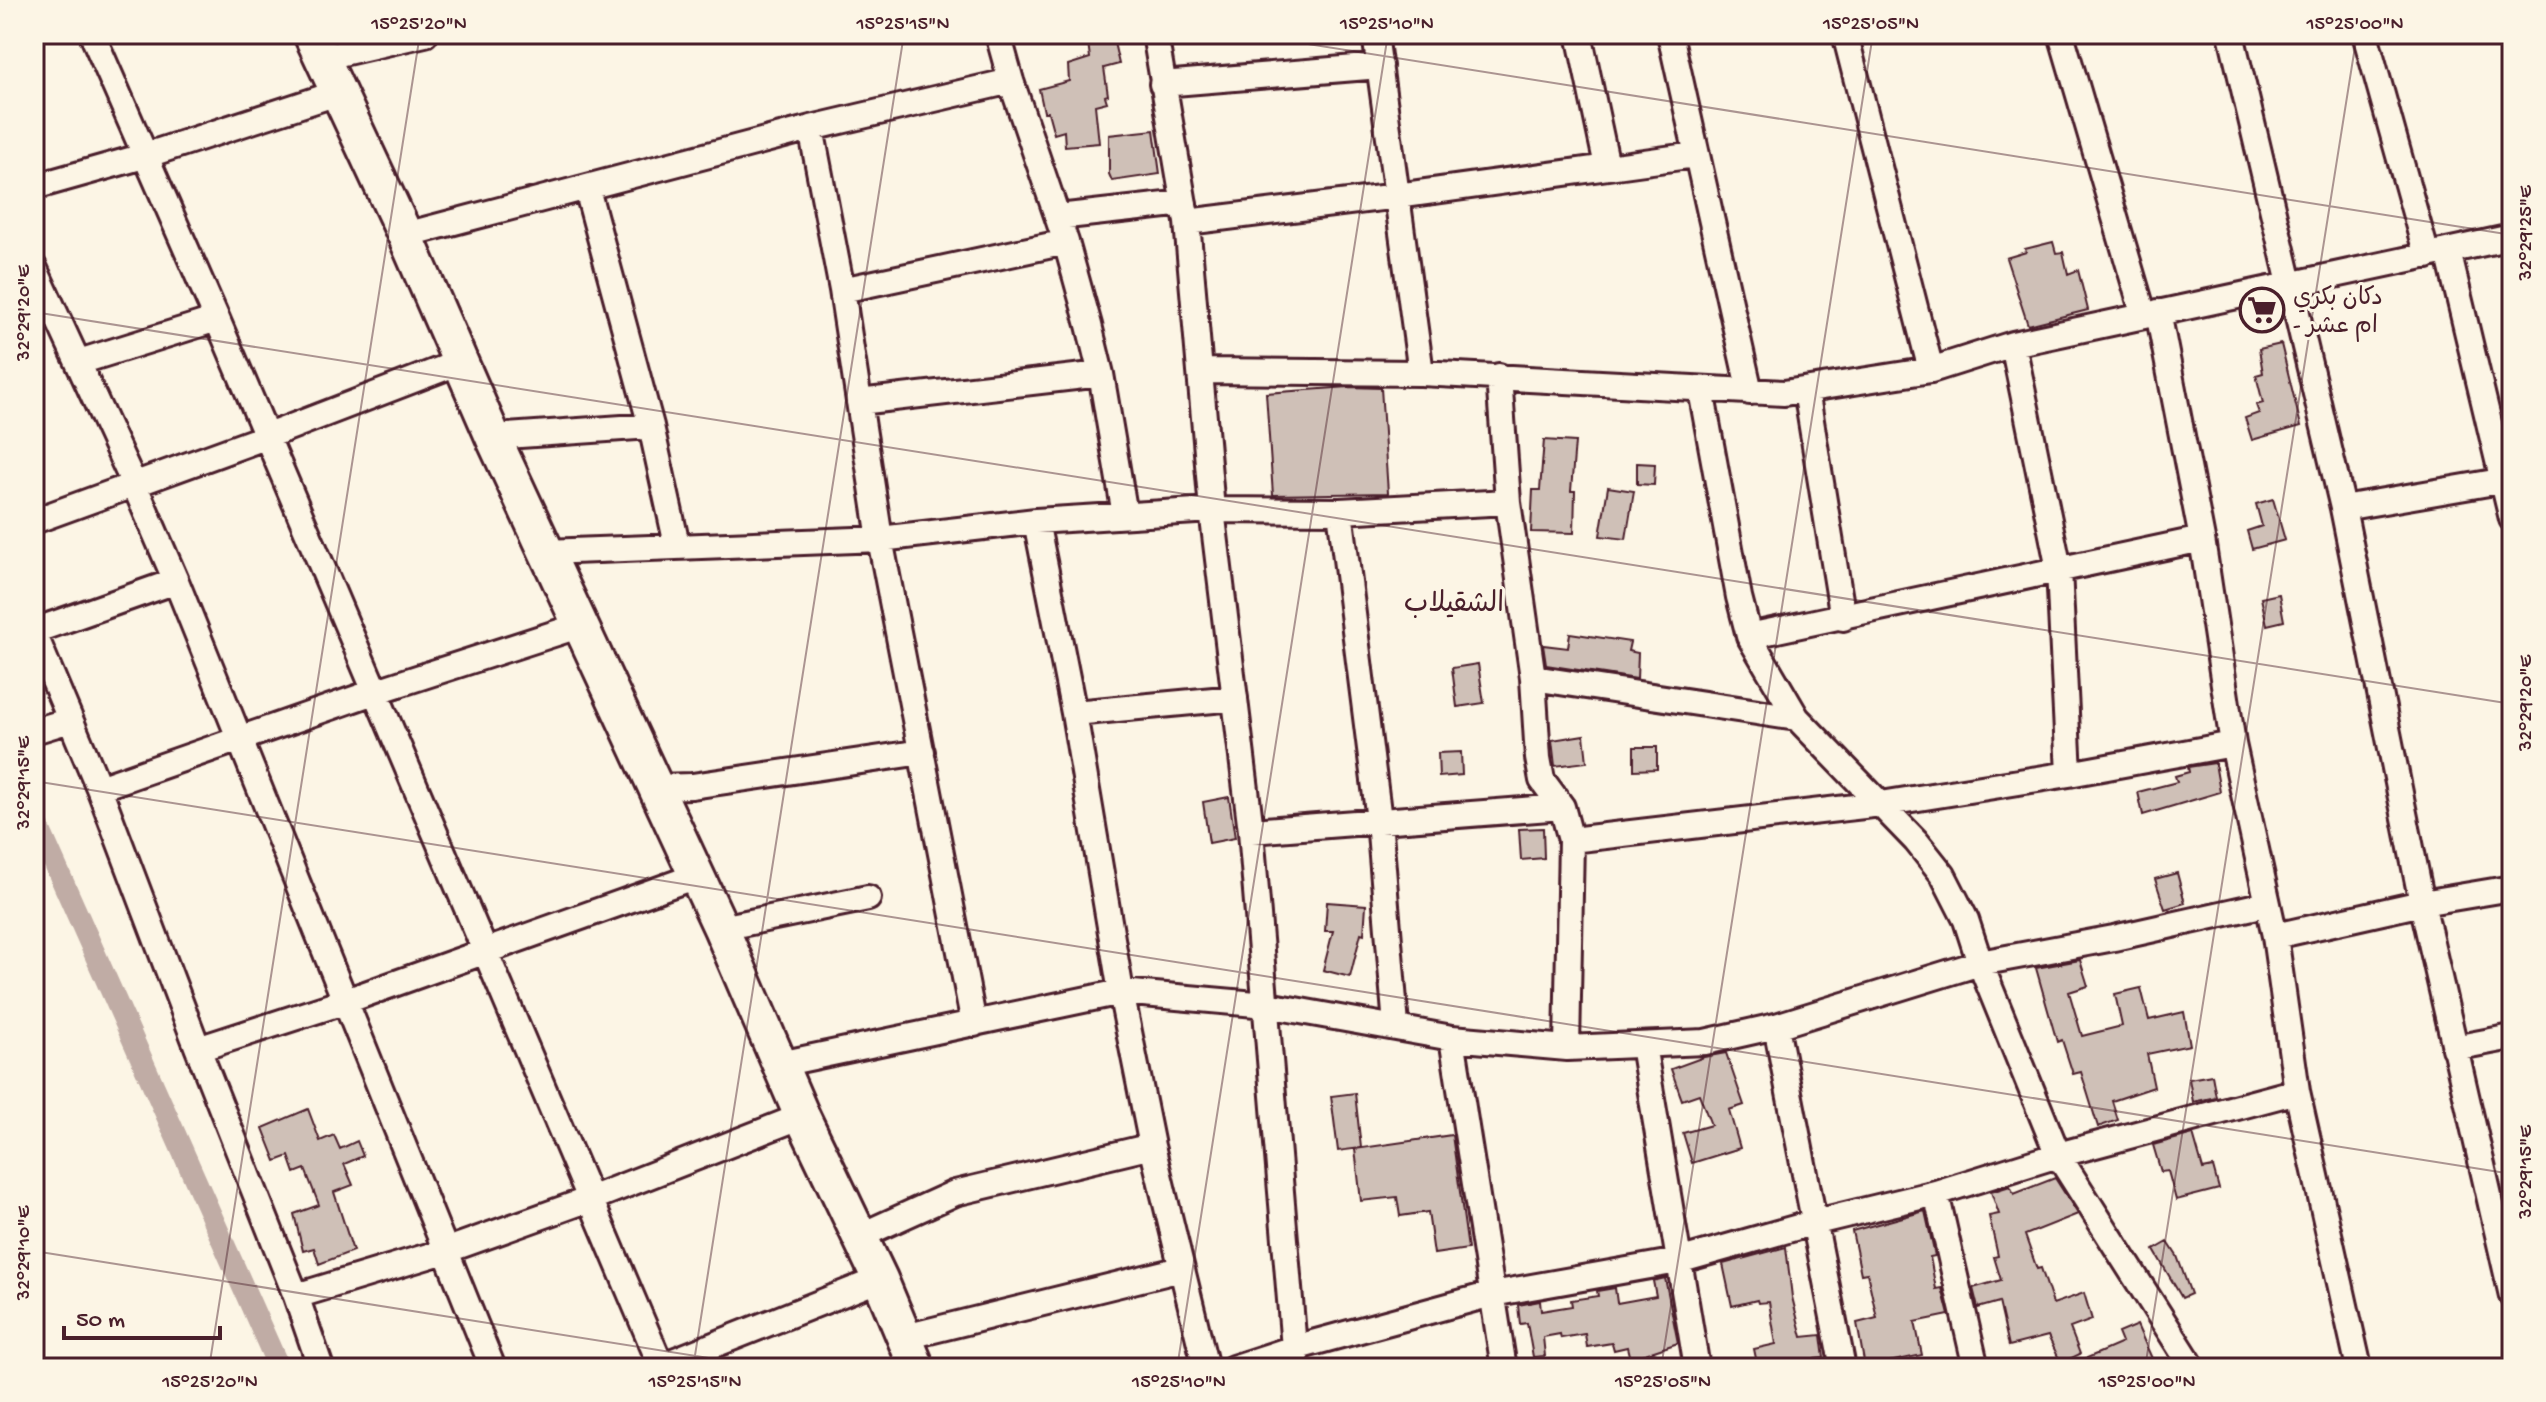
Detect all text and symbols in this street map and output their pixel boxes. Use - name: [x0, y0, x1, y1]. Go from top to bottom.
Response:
- text: 15°25'20"N: [370, 14, 467, 37]
- text: 15°25'15"N: [856, 14, 949, 37]
- text: 15°25'10"N: [1339, 14, 1434, 37]
- text: 15°25'05"N: [1822, 14, 1919, 37]
- text: 15°25'00"N: [2305, 14, 2404, 37]
- text: 32°29'25"E: [2516, 184, 2539, 282]
- text: 32°29'20"E: [14, 263, 37, 362]
- place label: دكان بكري - ام عشر: [2293, 285, 2383, 342]
- supermarket icon: دكان بكري - ام عشر: [2238, 286, 2286, 334]
- district label: الشقيلاب: [1404, 589, 1504, 622]
- text: 32°29'20"E: [2516, 653, 2539, 752]
- text: 32°29'15"E: [14, 735, 37, 831]
- text: 32°29'15"E: [2516, 1124, 2539, 1220]
- text: 32°29'10"E: [14, 1204, 37, 1301]
- scale bar: [64, 1290, 220, 1340]
- text: 50 m: [76, 1307, 125, 1336]
- text: 15°25'20"N: [161, 1372, 258, 1395]
- text: 15°25'15"N: [648, 1372, 741, 1395]
- text: 15°25'10"N: [1131, 1372, 1226, 1395]
- text: 15°25'05"N: [1614, 1372, 1711, 1395]
- text: 15°25'00"N: [2097, 1372, 2196, 1395]

